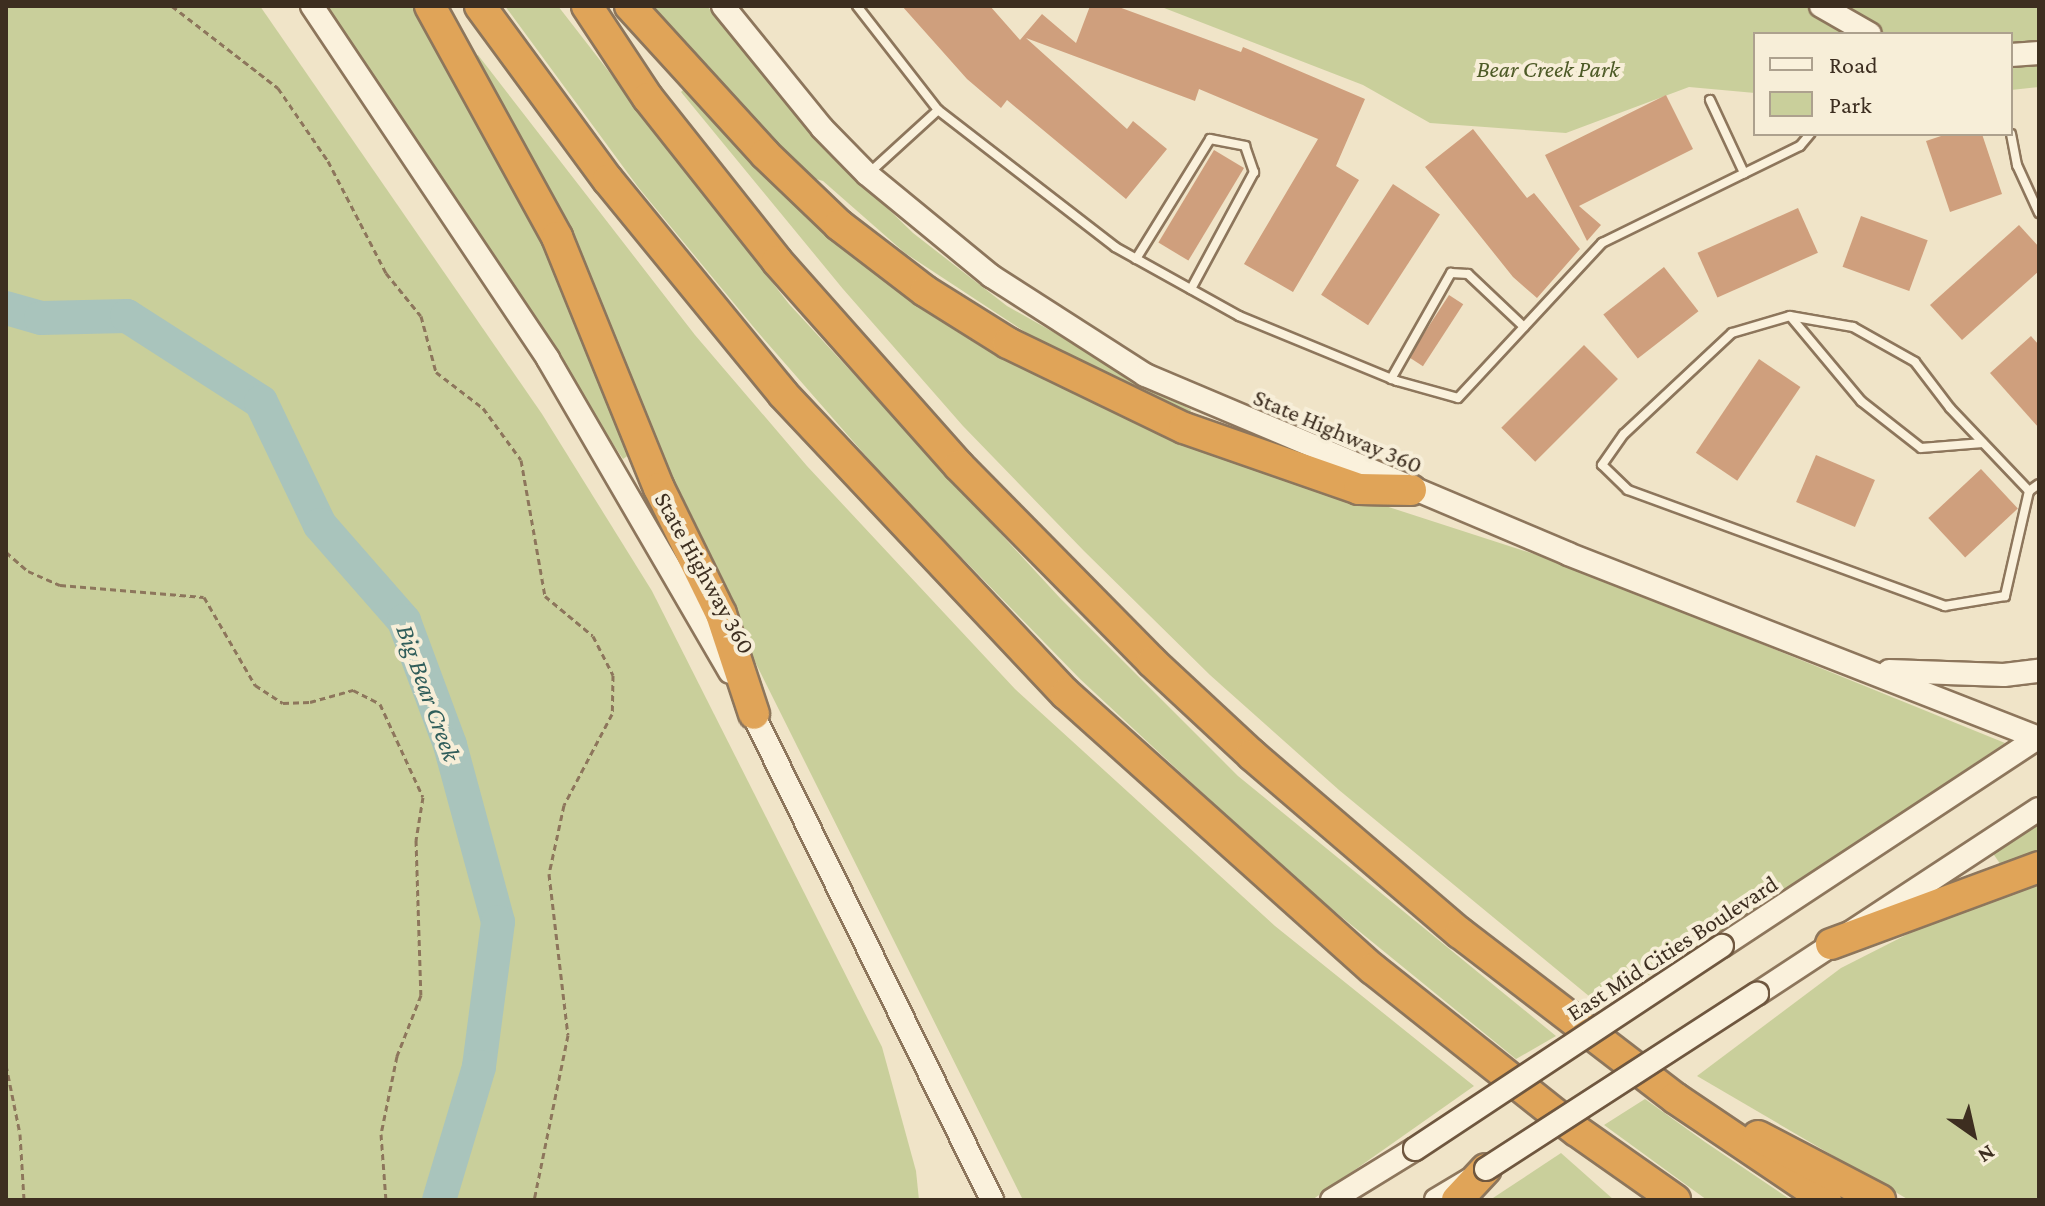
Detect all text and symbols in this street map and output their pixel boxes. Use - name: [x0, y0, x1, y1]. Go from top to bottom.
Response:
- legend: [1753, 32, 2013, 136]
- text: Road: [1829, 51, 1878, 78]
- park label: Bear Creek Park: [1476, 55, 1620, 83]
- text: Park: [1829, 91, 1872, 118]
- street label: State Highway 360: [1249, 382, 1427, 480]
- street label: State Highway 360: [649, 487, 761, 659]
- water label: Big Bear Creek: [389, 621, 467, 765]
- street label: East Mid Cities Boulevard: [1561, 869, 1783, 1027]
- north arrow: [1933, 1094, 2013, 1174]
- text: N: [1973, 1140, 2000, 1169]

